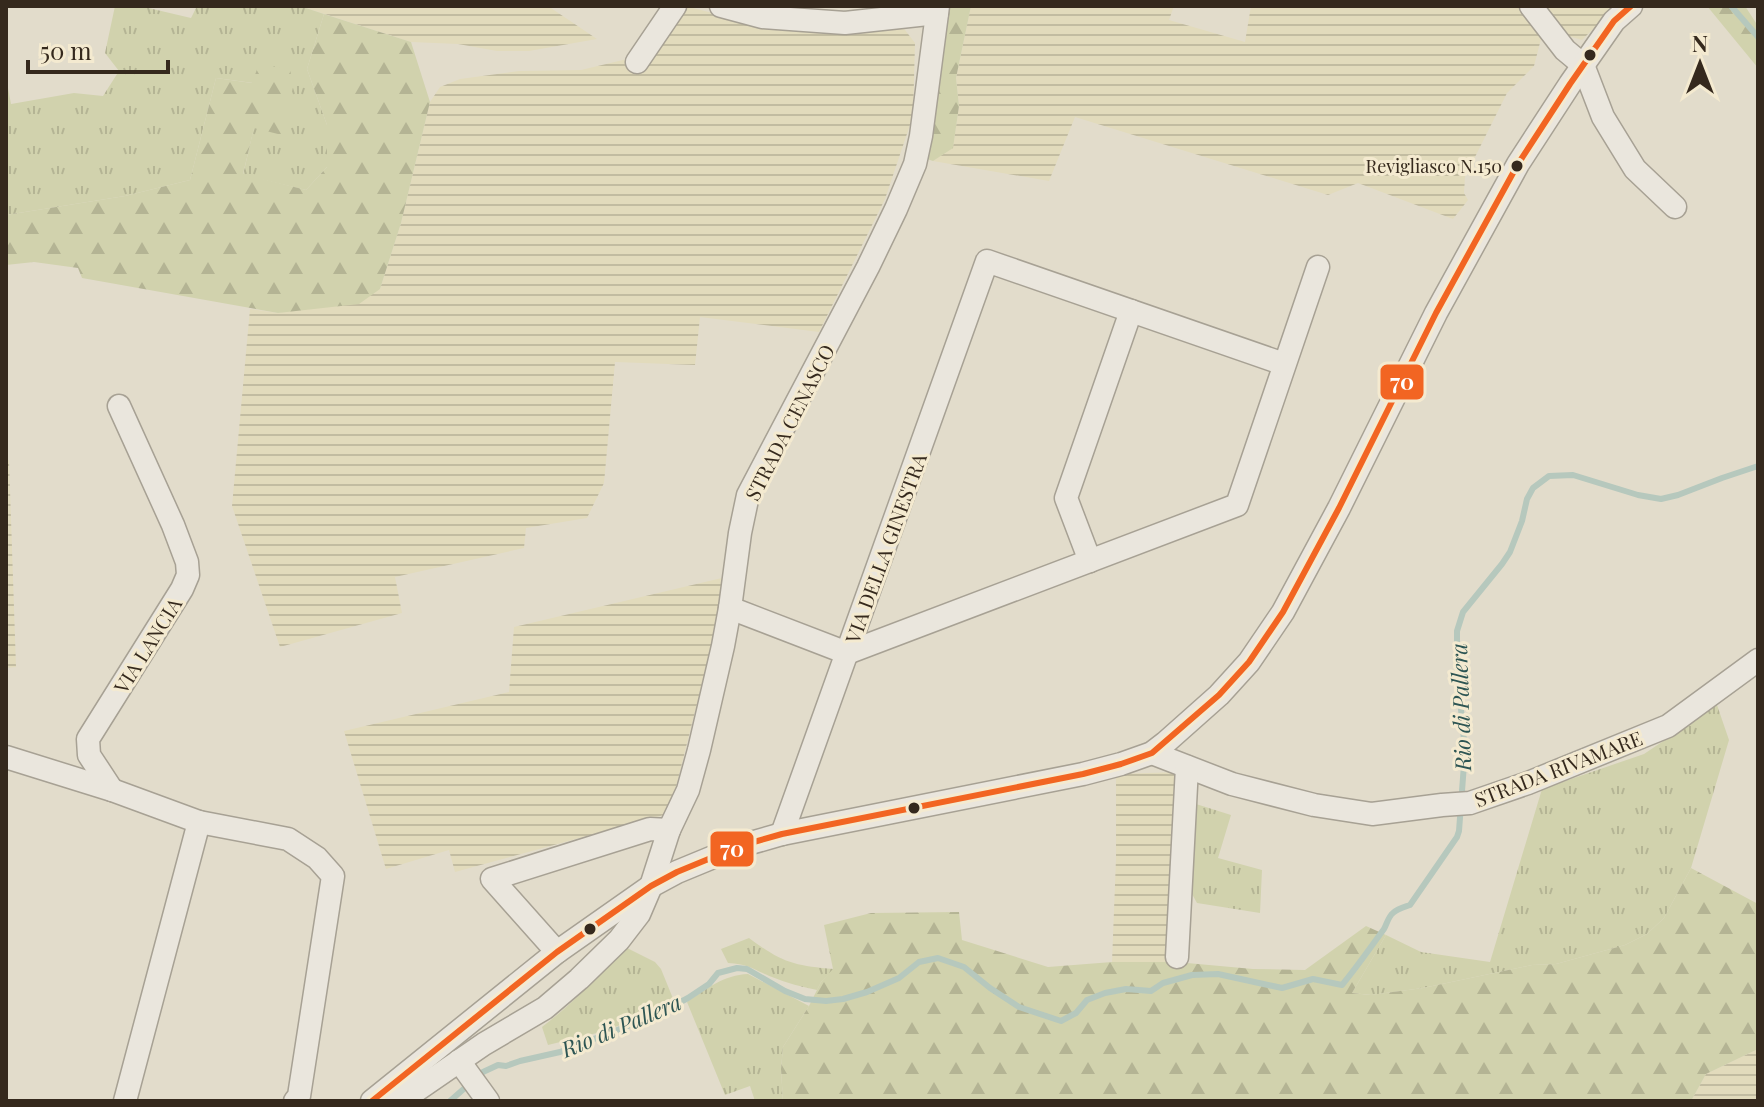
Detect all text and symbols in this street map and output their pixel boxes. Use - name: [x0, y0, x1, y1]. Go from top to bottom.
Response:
- scale bar: [28, 24, 168, 74]
- north arrow: [1660, 24, 1740, 104]
- text: N: [1692, 28, 1708, 58]
- text: 50 m: [40, 34, 92, 66]
- unlabelled marker: [1582, 47, 1598, 63]
- place label: Revigliasco N.150: [1365, 154, 1502, 178]
- marker: Revigliasco N.150: [1509, 158, 1525, 174]
- street label: STRADA CENASCO: [738, 339, 840, 505]
- line badge: 70: [1379, 363, 1425, 401]
- text: 70: [1390, 366, 1414, 396]
- street label: VIA DELLA GINESTRA: [838, 449, 932, 648]
- street label: VIA LANCIA: [106, 592, 187, 699]
- water label: Rio di Pallera: [1443, 643, 1477, 772]
- street label: STRADA RIVAMARE: [1470, 723, 1646, 813]
- unlabelled marker: [906, 800, 922, 816]
- line badge: 70: [709, 830, 755, 868]
- text: 70: [720, 833, 744, 863]
- unlabelled marker: [582, 921, 598, 937]
- water label: Rio di Pallera: [555, 986, 686, 1064]

